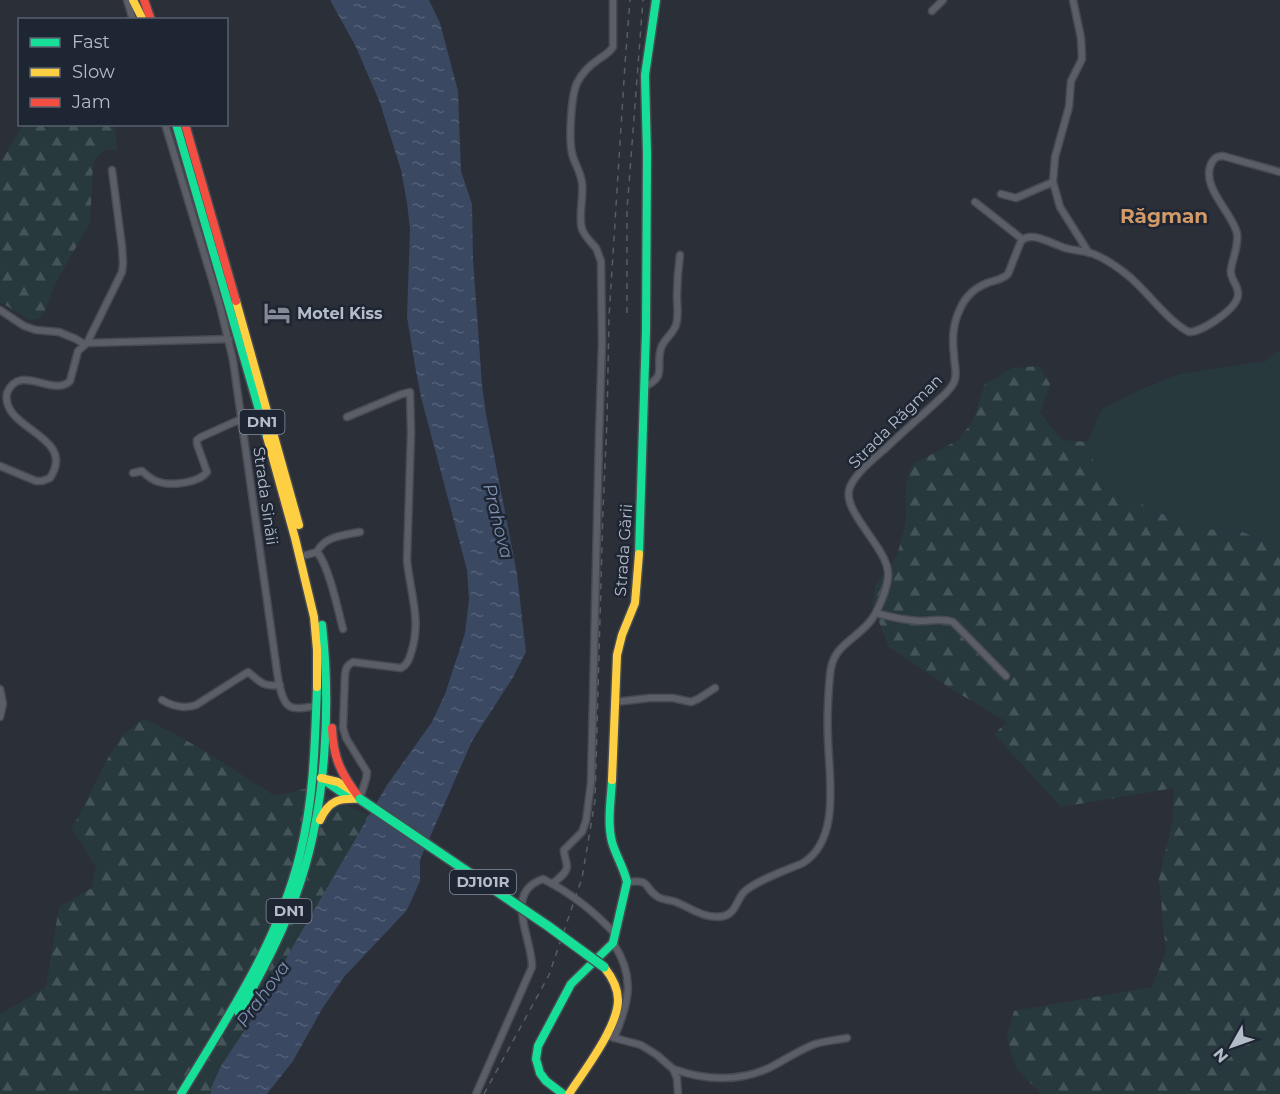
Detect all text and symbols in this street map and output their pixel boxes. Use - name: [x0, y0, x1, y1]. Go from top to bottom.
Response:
- legend: [18, 18, 228, 126]
- text: Fast: [72, 31, 110, 53]
- text: Slow: [72, 61, 115, 83]
- text: Jam: [71, 91, 111, 113]
- district label: Răgman: [1120, 204, 1208, 228]
- hotel icon: Motel Kiss: [262, 298, 292, 328]
- place label: Motel Kiss: [297, 304, 383, 323]
- street label: Strada Răgman: [844, 370, 946, 472]
- road number: DN1: [240, 410, 284, 434]
- street label: Strada Sinăii: [249, 446, 282, 546]
- water label: Prahova: [478, 481, 518, 561]
- street label: Strada Gării: [611, 503, 636, 597]
- road number: DJ101R: [450, 870, 516, 894]
- road number: DN1: [266, 899, 312, 923]
- water label: Prahova: [232, 957, 294, 1031]
- north arrow: [1202, 1016, 1262, 1076]
- text: N: [1209, 1044, 1232, 1066]

